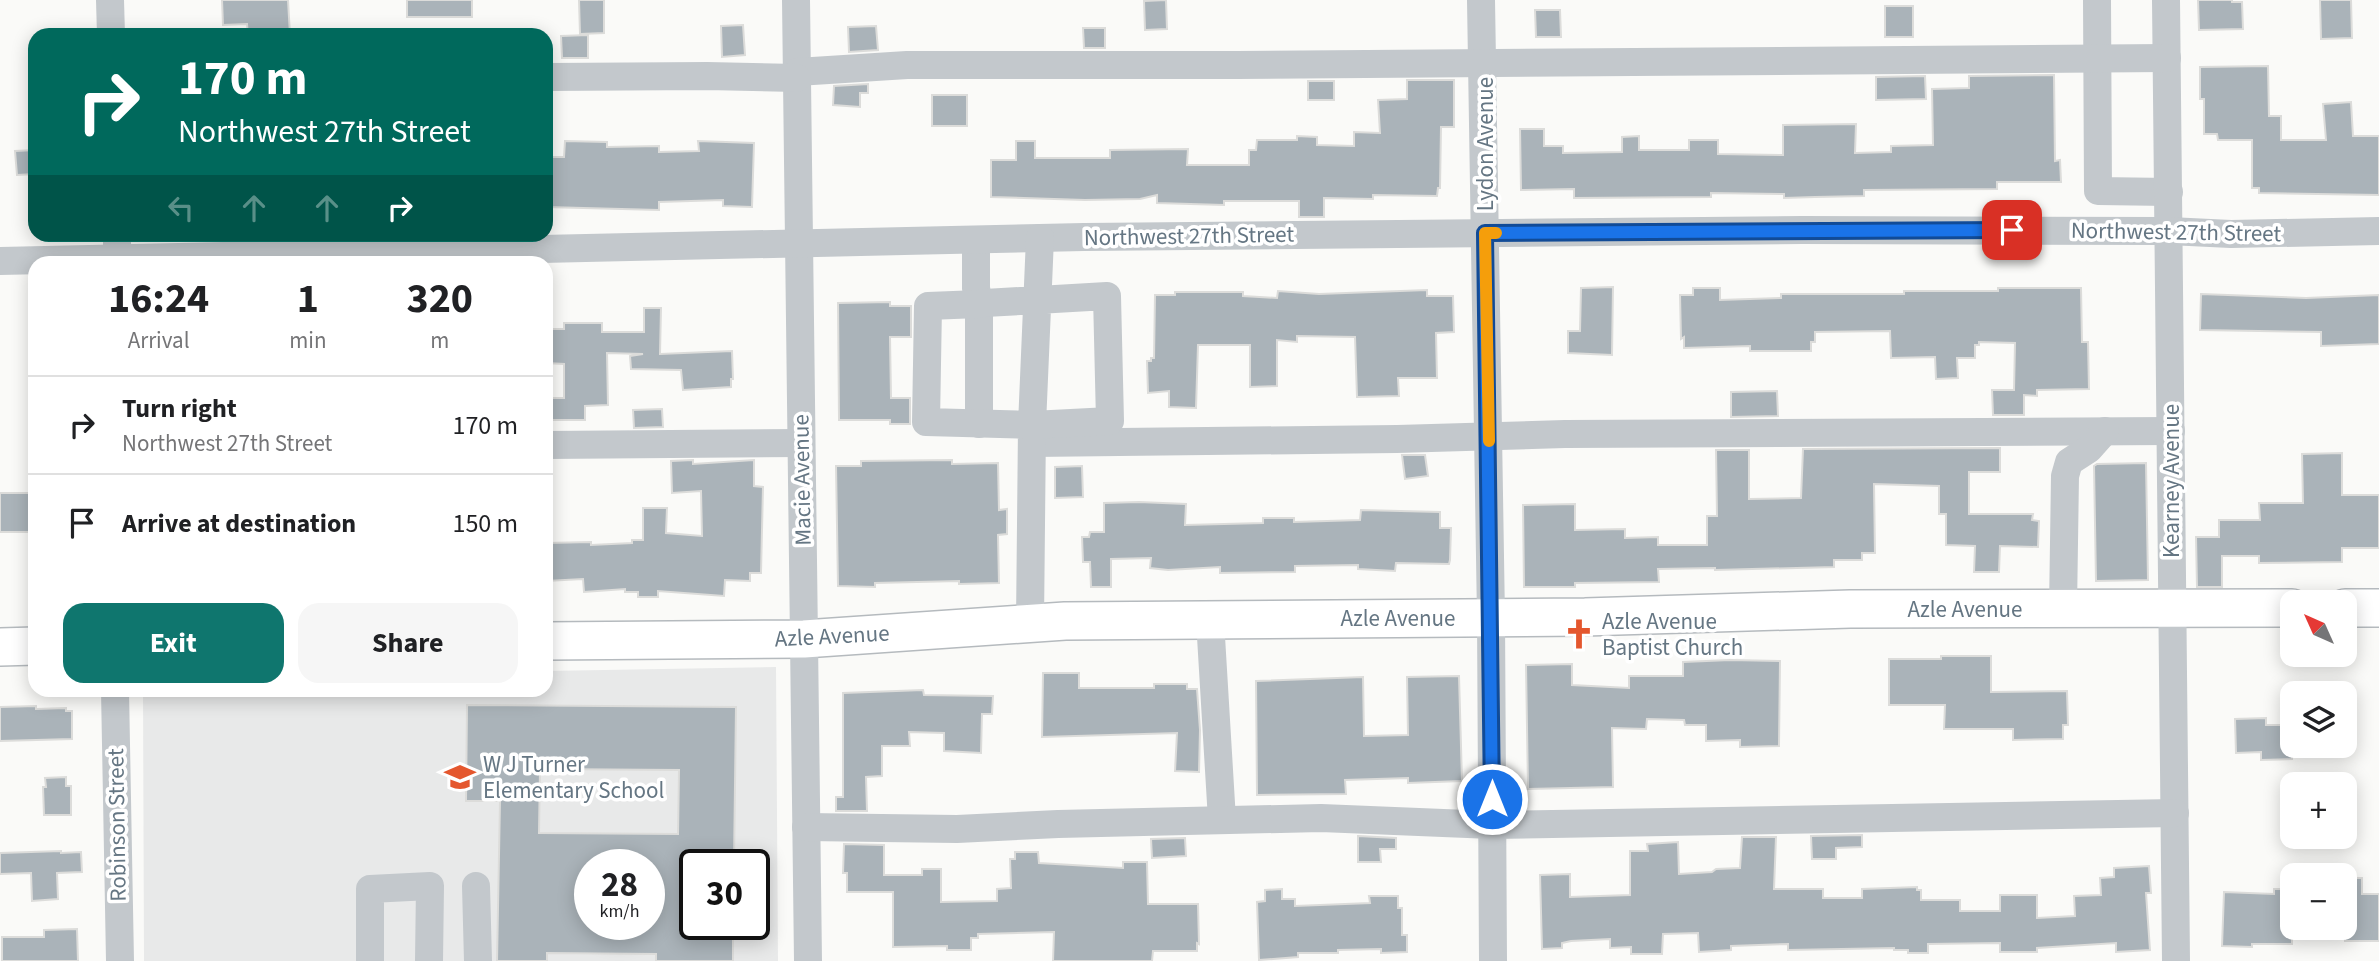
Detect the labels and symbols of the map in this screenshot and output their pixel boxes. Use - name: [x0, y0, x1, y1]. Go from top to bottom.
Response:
- street label: Lydon Avenue: [1469, 77, 1502, 211]
- pin: [1982, 200, 2042, 260]
- street label: Northwest 27th Street: [2071, 214, 2282, 250]
- street label: Northwest 27th Street: [1084, 218, 1295, 254]
- street label: Kearney Avenue: [2155, 404, 2188, 558]
- street label: Macie Avenue: [784, 414, 820, 546]
- north arrow: [2280, 590, 2357, 667]
- street label: Azle Avenue: [1907, 593, 2023, 626]
- street label: Azle Avenue: [1340, 602, 1456, 635]
- place label: Azle Avenue Baptist Church: [1602, 605, 1743, 664]
- street label: Azle Avenue: [774, 617, 890, 655]
- church icon: Azle Avenue Baptist Church: [1562, 617, 1596, 651]
- street label: Robinson Street: [99, 748, 135, 902]
- place label: W J Turner Elementary School: [483, 748, 664, 807]
- school or university icon: W J Turner Elementary School: [443, 760, 477, 794]
- position arrow: [1455, 762, 1529, 836]
- speed limit sign: 30: [679, 849, 770, 940]

